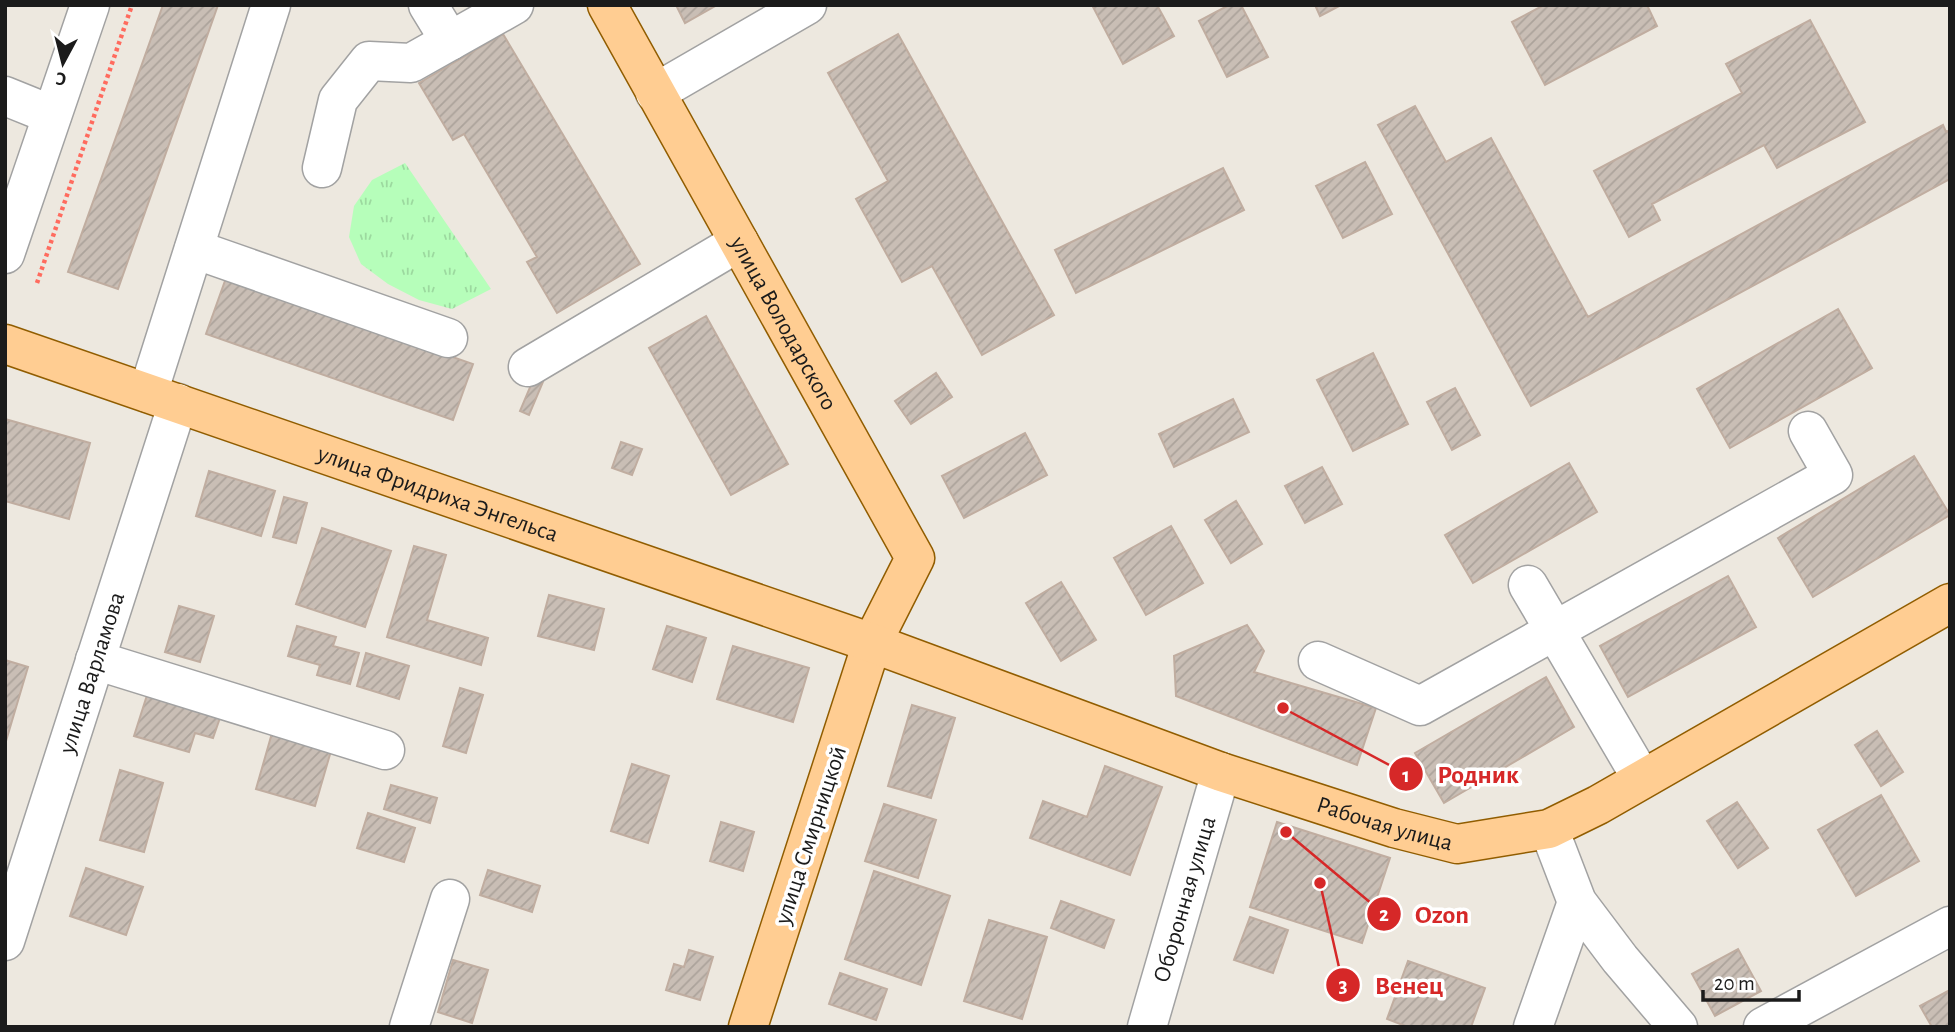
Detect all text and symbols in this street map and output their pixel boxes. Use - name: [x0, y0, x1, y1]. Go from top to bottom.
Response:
- north arrow: [28, 28, 98, 98]
- text: С: [55, 68, 67, 88]
- street label: улица Володарского: [725, 232, 841, 414]
- street label: улица Фридриха Энгельса: [313, 441, 561, 547]
- street label: улица Варламова: [55, 589, 129, 757]
- street label: улица Смирницкой: [771, 743, 851, 928]
- callout: Родник: [1389, 751, 1533, 798]
- text: Родник: [1437, 762, 1519, 788]
- text: 1: [1402, 765, 1410, 786]
- street label: Рабочая улица: [1314, 793, 1455, 855]
- street label: Оборонная улица: [1150, 814, 1221, 985]
- callout: Ozon: [1366, 891, 1483, 938]
- text: Ozon: [1415, 902, 1469, 928]
- text: 2: [1379, 904, 1389, 925]
- scale bar: [1703, 958, 1799, 1002]
- callout: Венец: [1325, 961, 1457, 1008]
- text: Венец: [1375, 973, 1443, 999]
- text: 20 m: [1714, 973, 1755, 994]
- text: 3: [1338, 975, 1348, 996]

